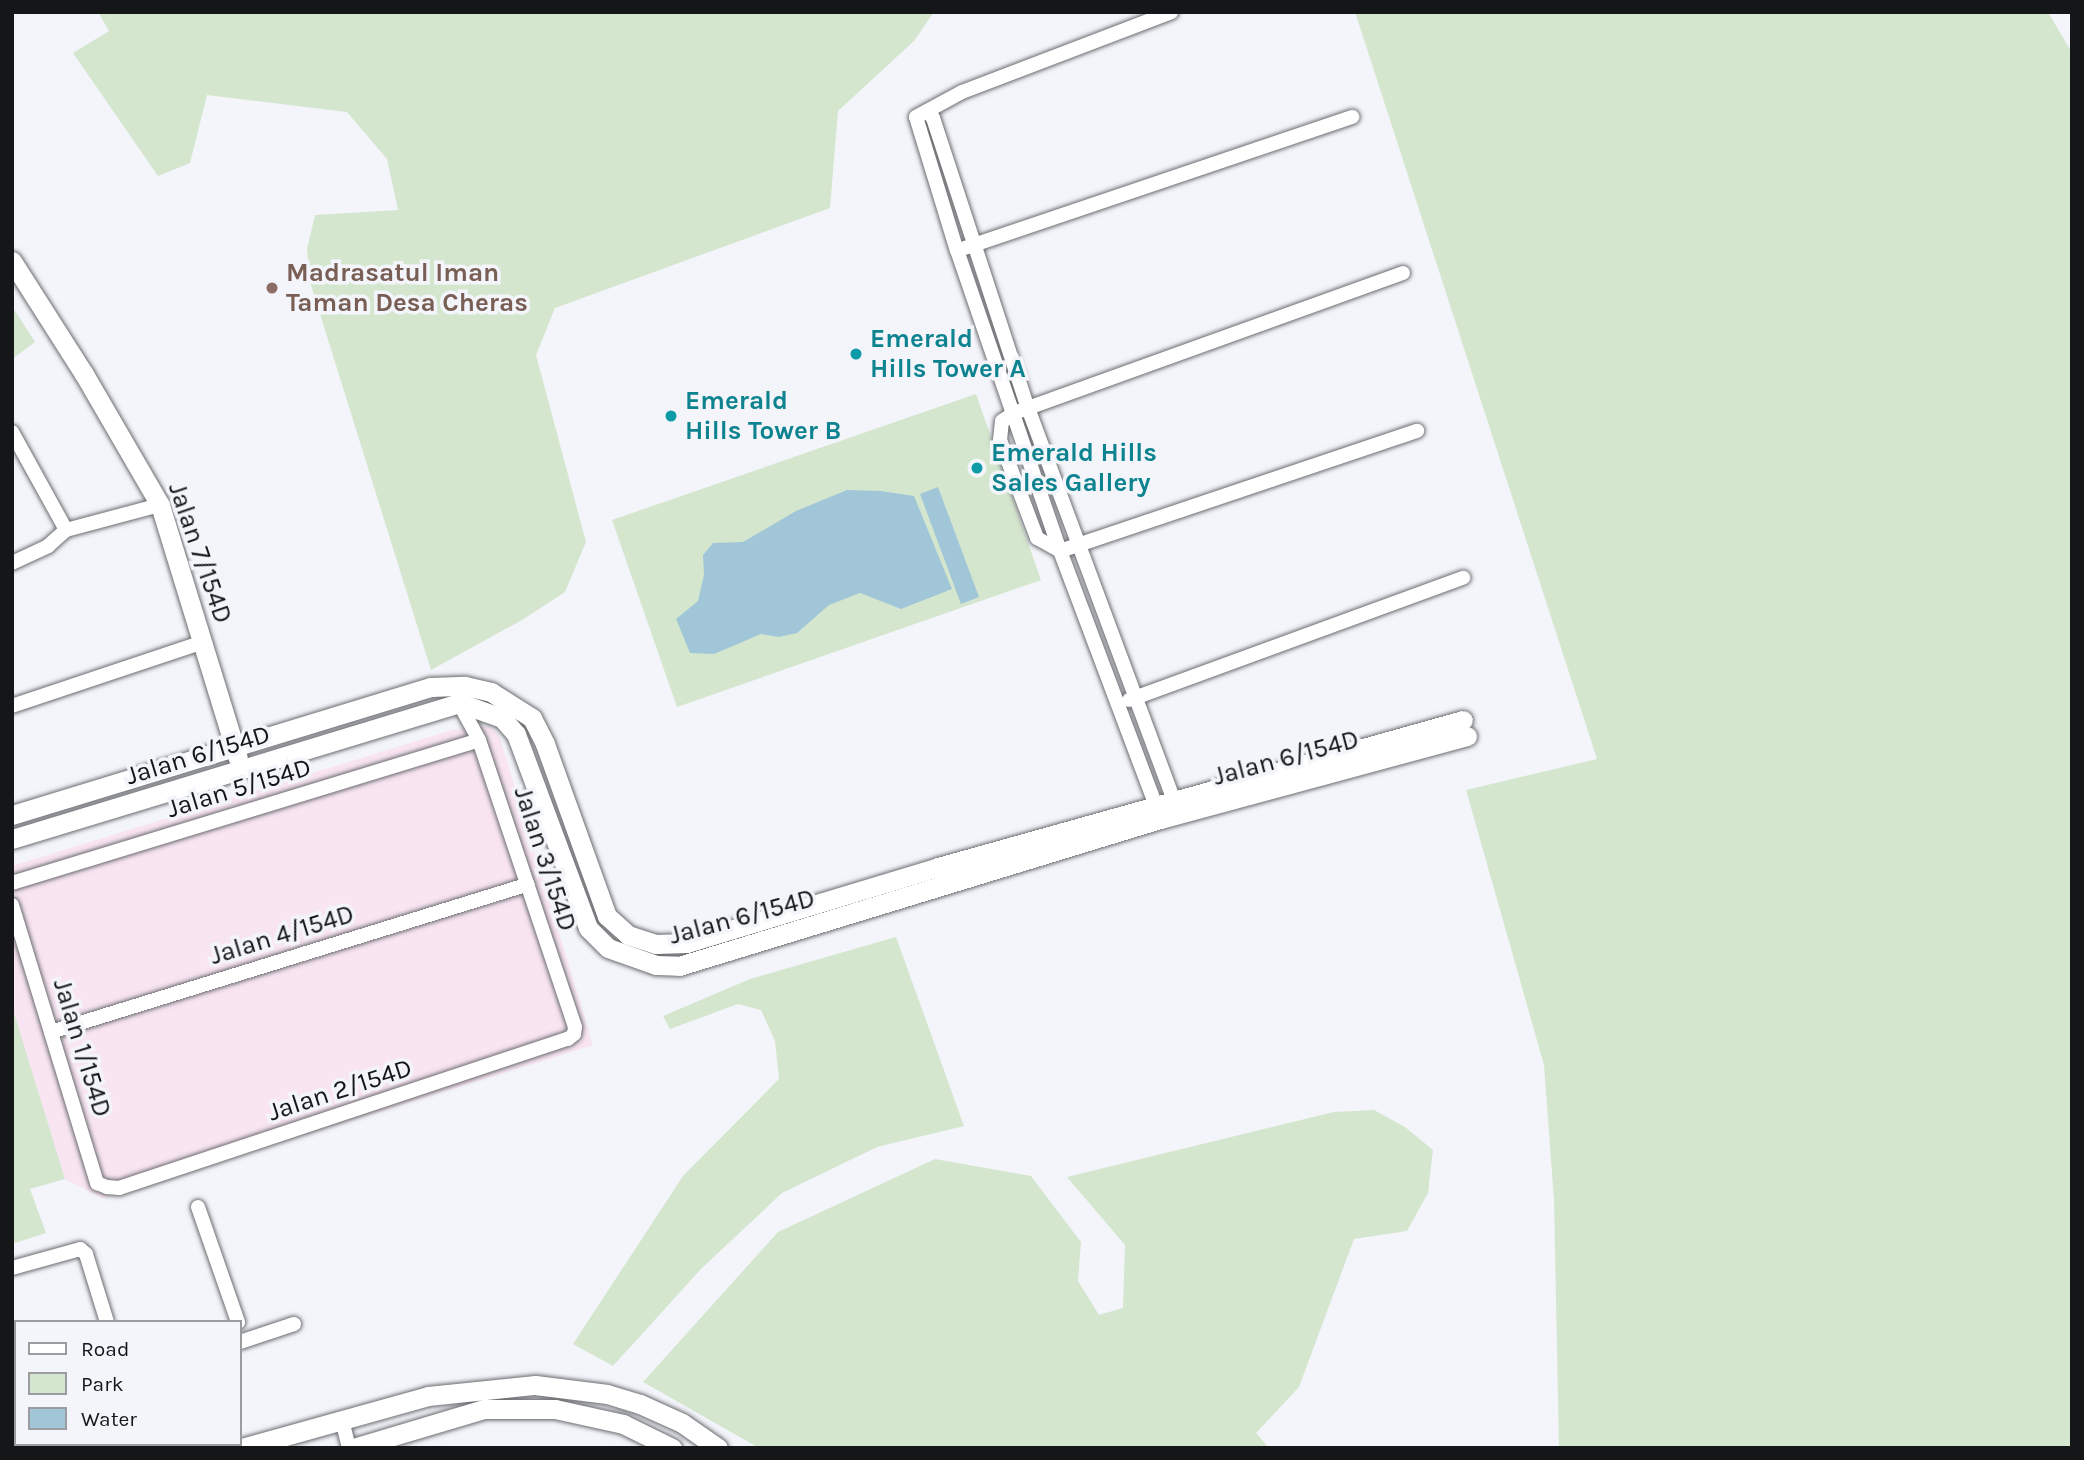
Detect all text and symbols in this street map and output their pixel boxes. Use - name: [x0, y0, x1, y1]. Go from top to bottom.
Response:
- place label: Madrasatul Iman Taman Desa Cheras: [286, 257, 528, 318]
- marker: Madrasatul Iman Taman Desa Cheras: [264, 280, 280, 296]
- place label: Emerald Hills Tower A: [870, 323, 1026, 384]
- marker: Emerald Hills Tower A: [848, 346, 864, 362]
- place label: Emerald Hills Tower B: [685, 385, 841, 446]
- marker: Emerald Hills Tower B: [663, 408, 679, 424]
- place label: Emerald Hills Sales Gallery: [991, 437, 1157, 498]
- marker: Emerald Hills Sales Gallery: [969, 460, 985, 476]
- street label: Jalan 7/154D: [161, 479, 239, 627]
- street label: Jalan 6/154D: [122, 718, 274, 792]
- street label: Jalan 6/154D: [1210, 724, 1362, 792]
- street label: Jalan 5/154D: [163, 751, 315, 825]
- street label: Jalan 3/154D: [507, 783, 583, 935]
- street label: Jalan 6/154D: [666, 883, 818, 951]
- street label: Jalan 4/154D: [206, 898, 358, 972]
- street label: Jalan 1/154D: [46, 975, 118, 1121]
- street label: Jalan 2/154D: [264, 1052, 416, 1128]
- legend: [14, 1320, 242, 1446]
- text: Road: [81, 1337, 129, 1361]
- text: Park: [81, 1372, 124, 1396]
- text: Water: [81, 1407, 137, 1431]

